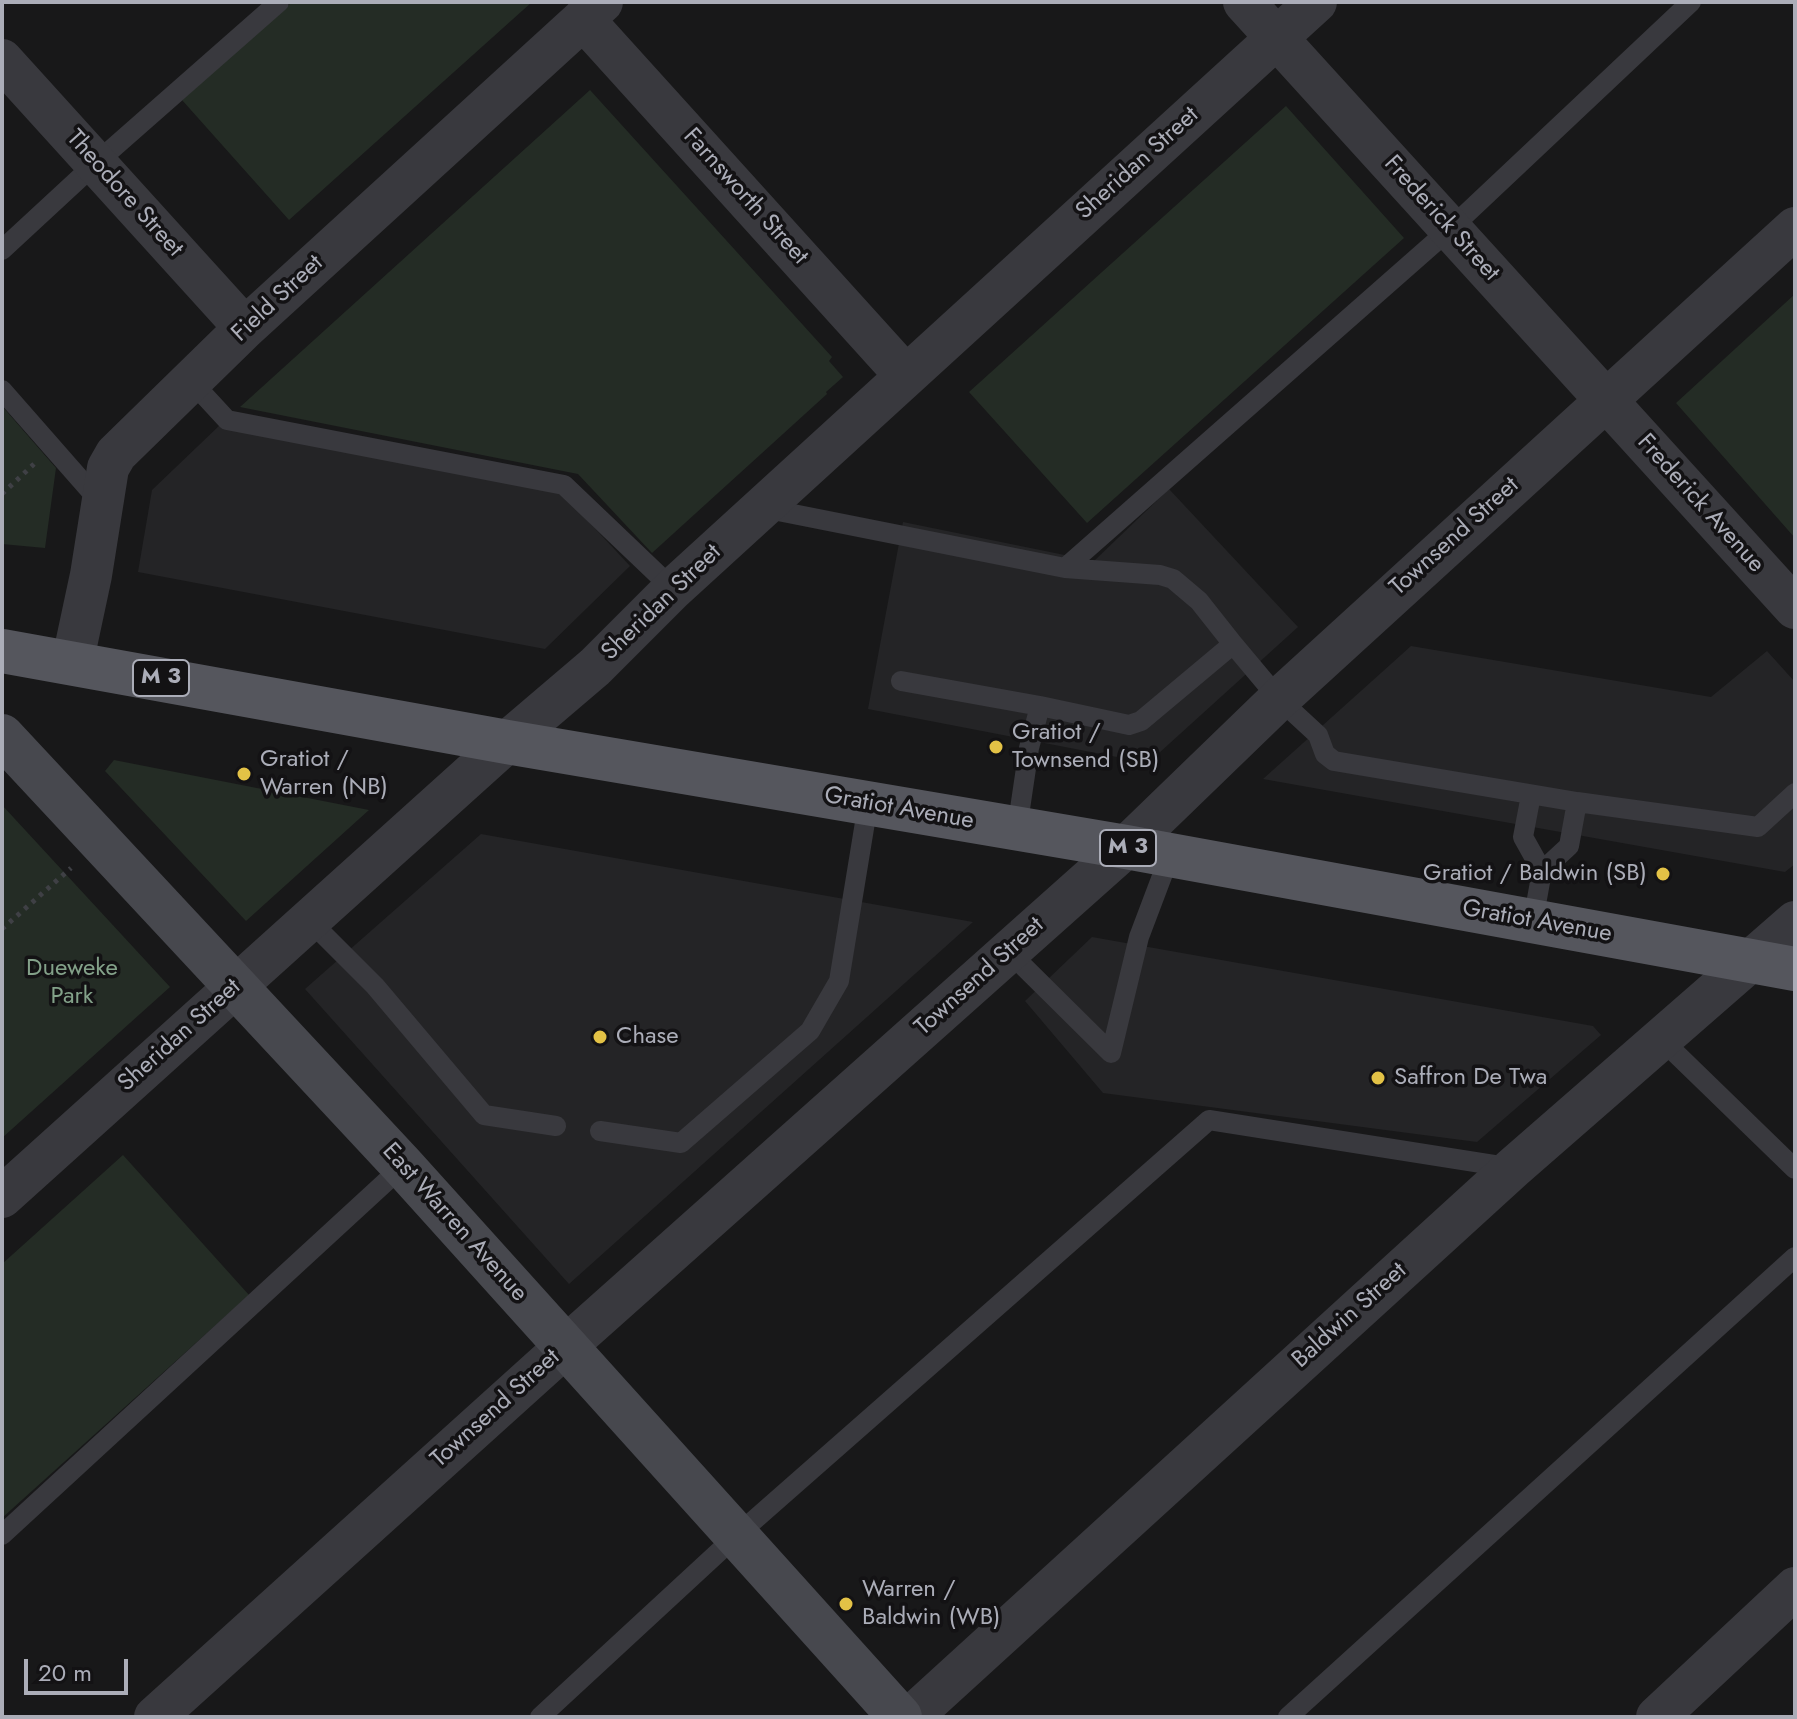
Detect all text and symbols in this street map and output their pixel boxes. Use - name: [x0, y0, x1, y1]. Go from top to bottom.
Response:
- street label: Sheridan Street: [1071, 101, 1205, 227]
- street label: Farnsworth Street: [676, 123, 814, 271]
- street label: Theodore Street: [60, 125, 188, 263]
- street label: Frederick Street: [1377, 150, 1505, 288]
- street label: Field Street: [226, 250, 330, 348]
- street label: Frederick Avenue: [1630, 429, 1770, 579]
- street label: Townsend Street: [1385, 472, 1525, 602]
- street label: Sheridan Street: [596, 539, 728, 667]
- road number: M 3: [133, 660, 189, 696]
- place label: Gratiot / Townsend (SB): [1012, 719, 1159, 775]
- marker: Gratiot / Townsend (SB): [987, 738, 1005, 756]
- place label: Gratiot / Warren (NB): [260, 746, 388, 802]
- marker: Gratiot / Warren (NB): [235, 765, 253, 783]
- street label: Gratiot Avenue: [822, 782, 976, 836]
- road number: M 3: [1100, 830, 1156, 866]
- place label: Gratiot / Baldwin (SB): [1423, 860, 1647, 888]
- marker: Gratiot / Baldwin (SB): [1654, 865, 1672, 883]
- street label: Gratiot Avenue: [1460, 895, 1614, 949]
- street label: Townsend Street: [910, 912, 1050, 1042]
- park label: Dueweke Park: [26, 955, 118, 1011]
- street label: Sheridan Street: [113, 973, 247, 1099]
- place label: Chase: [616, 1023, 679, 1051]
- marker: Chase: [591, 1028, 609, 1046]
- place label: Saffron De Twa: [1394, 1064, 1547, 1092]
- marker: Saffron De Twa: [1369, 1069, 1387, 1087]
- street label: East Warren Avenue: [375, 1138, 533, 1308]
- street label: Baldwin Street: [1287, 1257, 1413, 1375]
- street label: Townsend Street: [426, 1344, 566, 1474]
- place label: Warren / Baldwin (WB): [862, 1576, 1001, 1632]
- marker: Warren / Baldwin (WB): [837, 1595, 855, 1613]
- scale bar: [28, 1643, 132, 1693]
- text: 20 m: [38, 1655, 92, 1690]

